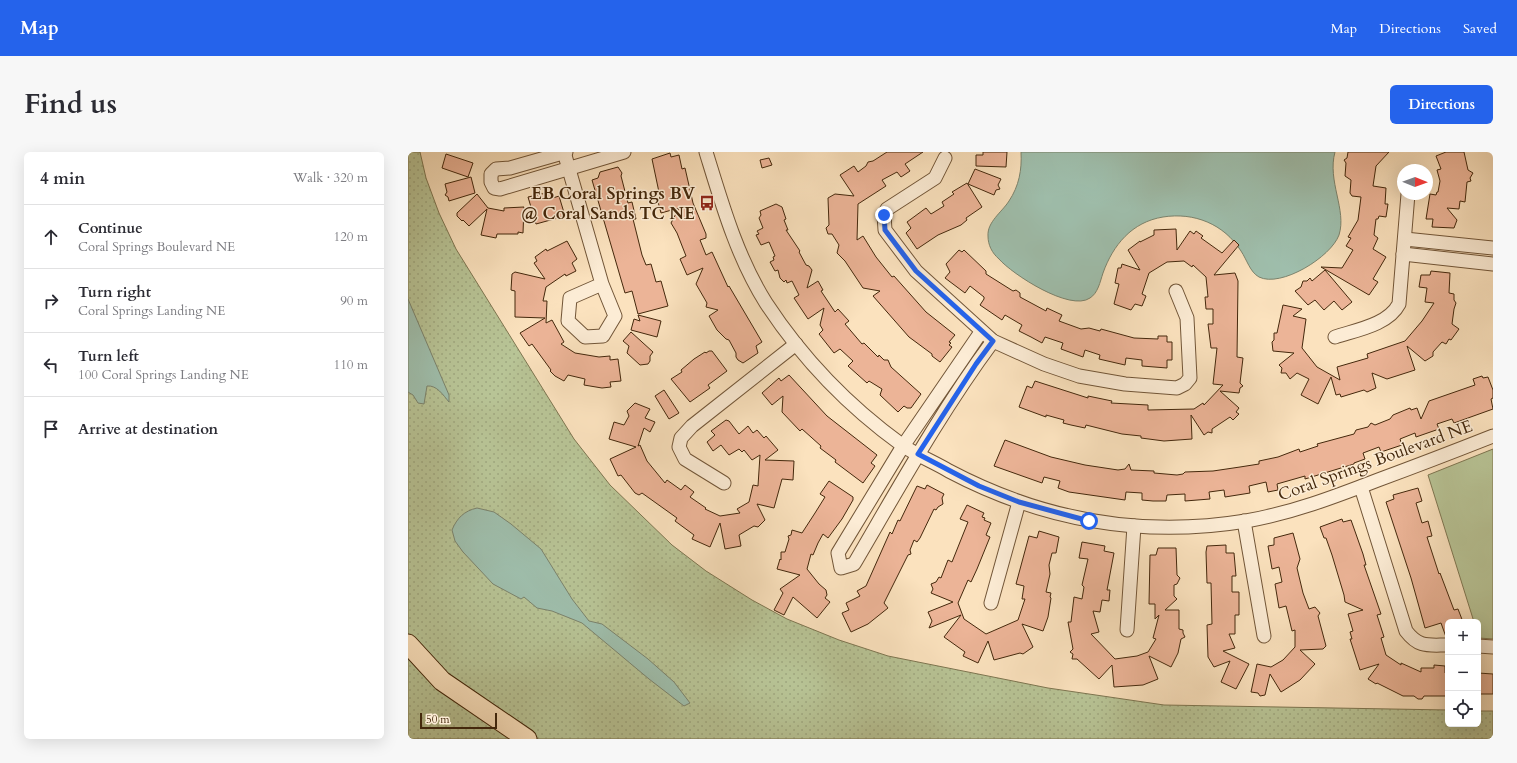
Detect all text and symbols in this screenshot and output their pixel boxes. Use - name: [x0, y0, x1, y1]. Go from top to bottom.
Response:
- text: Map: [20, 15, 59, 41]
- text: Map: [1331, 19, 1357, 38]
- text: Directions: [1379, 19, 1441, 38]
- text: Saved: [1463, 19, 1497, 38]
- text: Find us: [24, 85, 117, 123]
- button: Directions: [1390, 85, 1493, 124]
- north arrow: [1397, 164, 1433, 200]
- text: 4 min: [40, 167, 85, 190]
- text: Walk · 320 m: [293, 169, 368, 187]
- place label: EB Coral Springs BV @ Coral Sands TC NE: [521, 182, 696, 225]
- bus stop icon: EB Coral Springs BV @ Coral Sands TC NE: [698, 194, 716, 212]
- route end: [875, 206, 893, 224]
- text: Continue: [78, 218, 143, 238]
- icon: ahead: [40, 226, 62, 248]
- text: 120 m: [334, 228, 368, 246]
- text: Coral Springs Boulevard NE: [78, 238, 235, 256]
- text: Turn right: [78, 282, 151, 302]
- icon: right: [40, 290, 62, 312]
- text: 90 m: [340, 292, 368, 310]
- text: Coral Springs Landing NE: [78, 302, 225, 320]
- text: Turn left: [78, 346, 139, 366]
- icon: left: [40, 354, 62, 376]
- text: 110 m: [334, 356, 368, 374]
- text: 100 Coral Springs Landing NE: [78, 366, 249, 384]
- street label: Coral Springs Boulevard NE: [1275, 415, 1476, 506]
- icon: arrive: [40, 418, 62, 440]
- text: Arrive at destination: [78, 419, 218, 439]
- route start: [1080, 512, 1098, 530]
- map controls: [1445, 619, 1481, 727]
- button: +: [1445, 619, 1481, 655]
- button: −: [1445, 655, 1481, 691]
- button: locate: [1445, 691, 1481, 727]
- scale bar: [420, 711, 497, 730]
- text: 50 m: [426, 712, 450, 727]

